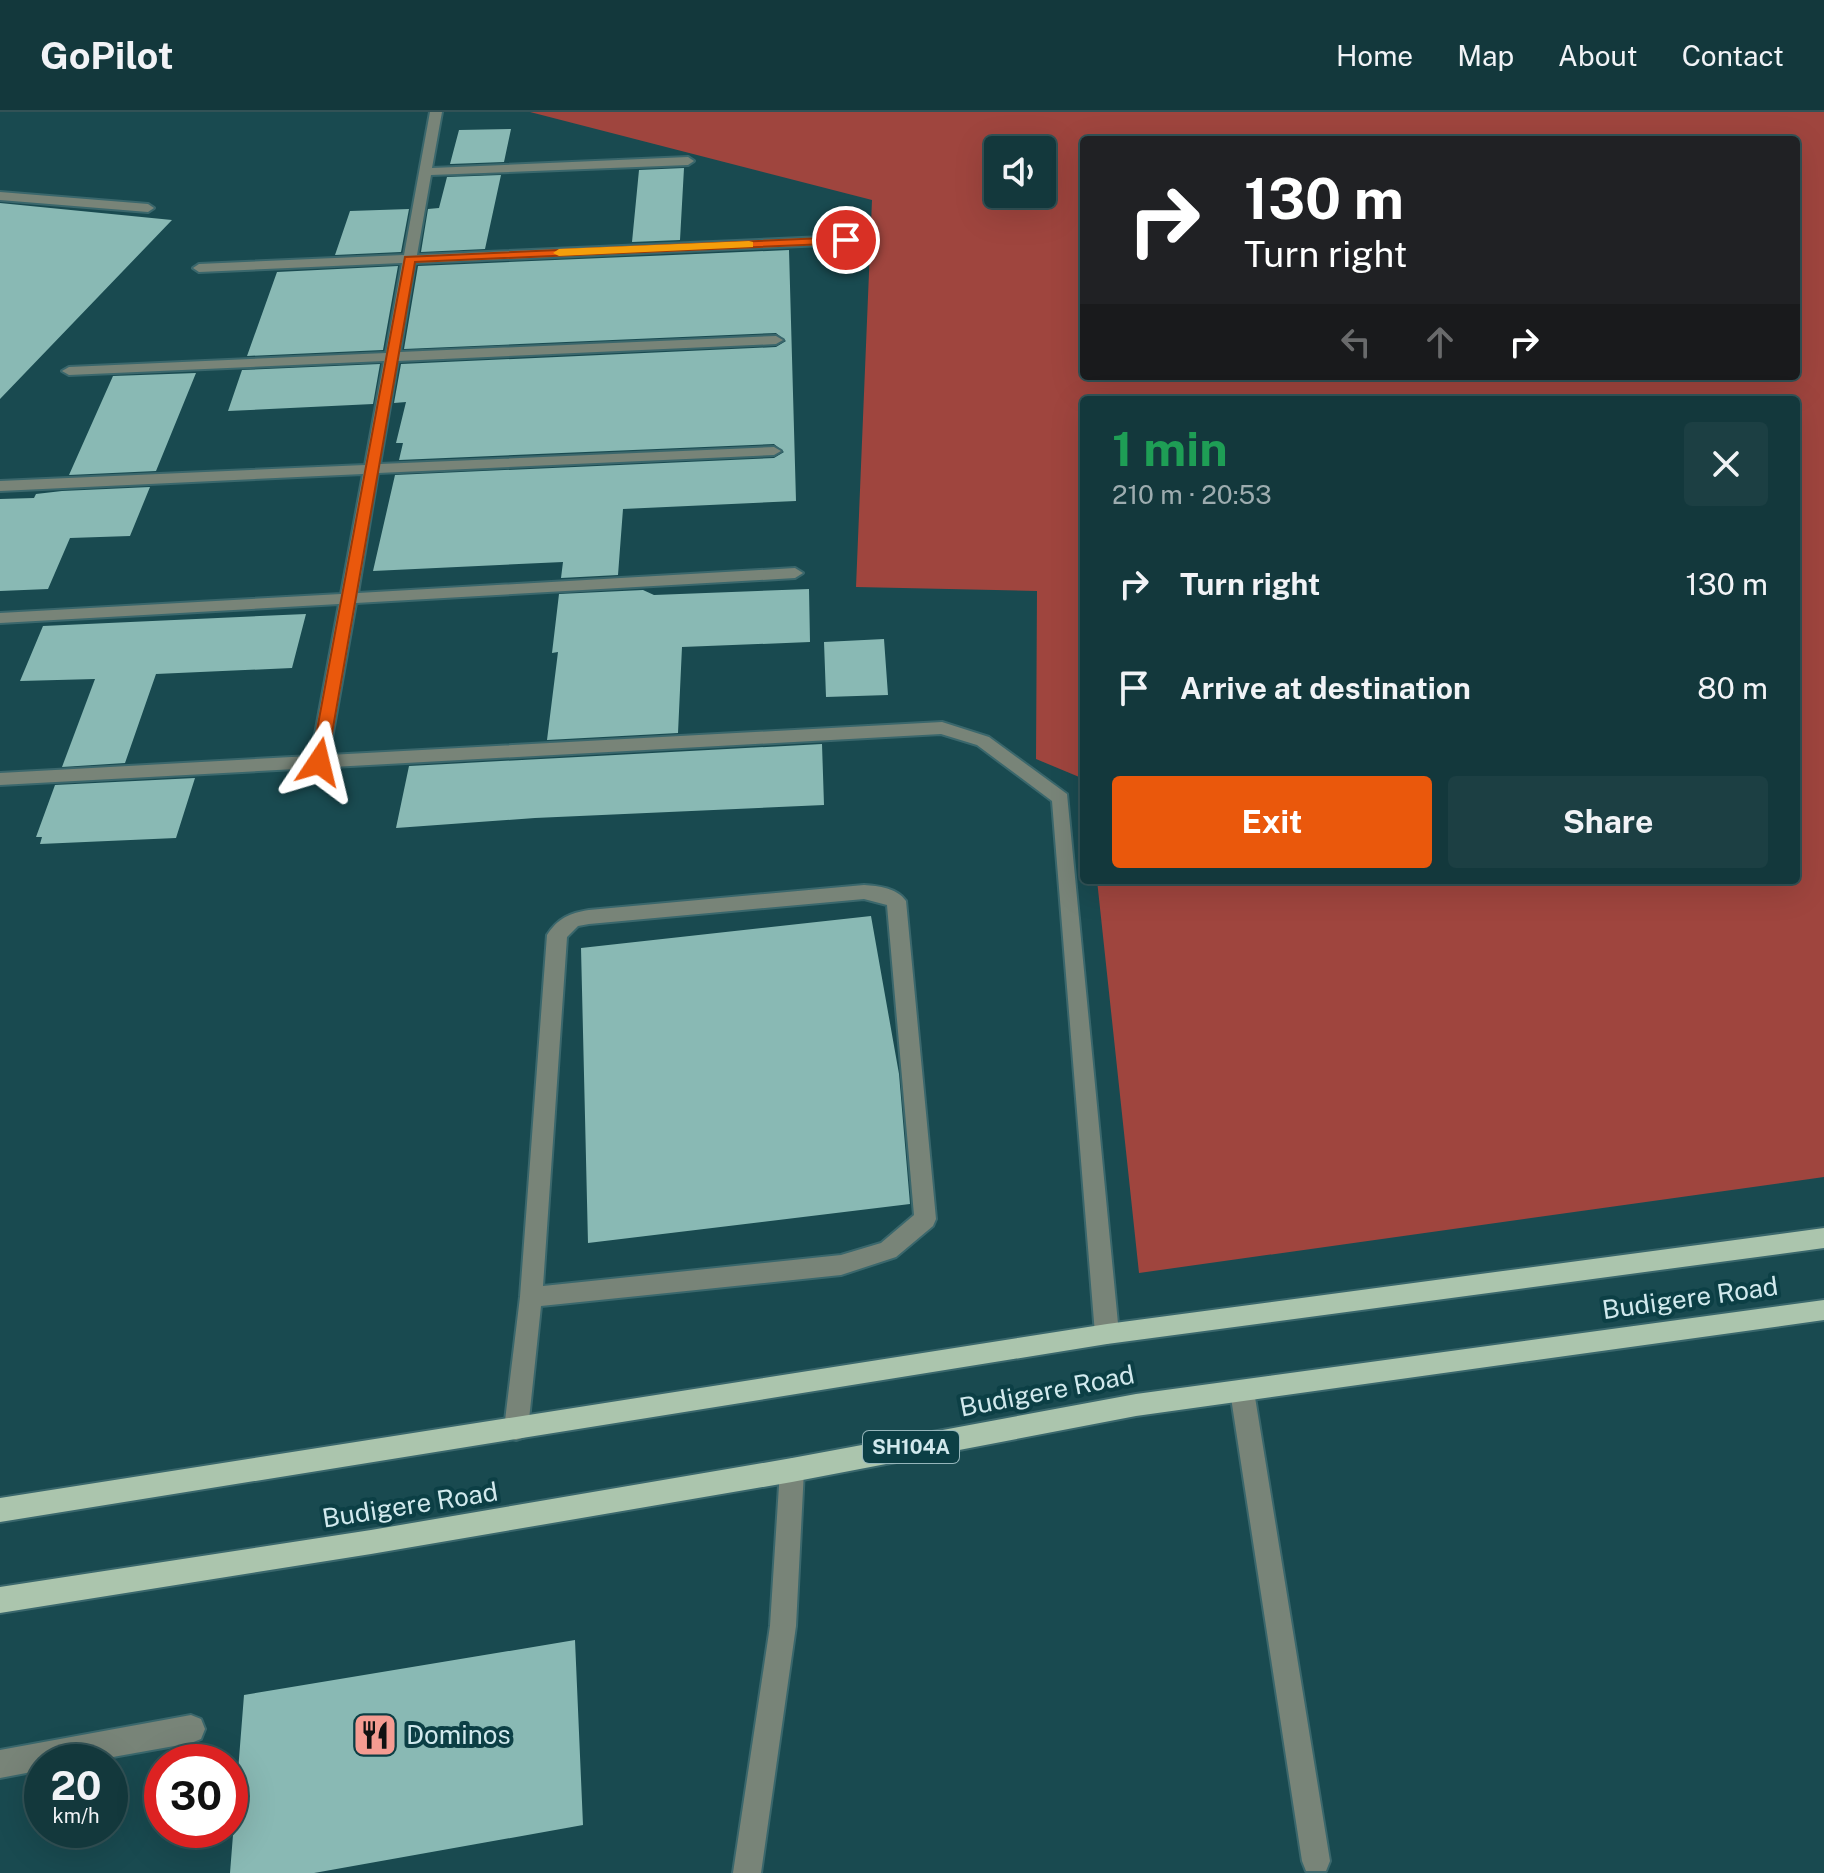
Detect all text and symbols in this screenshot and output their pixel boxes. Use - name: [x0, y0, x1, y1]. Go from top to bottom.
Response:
- text: GoPilot: [40, 33, 174, 78]
- text: Home: [1336, 39, 1413, 72]
- text: Map: [1457, 39, 1514, 72]
- text: About: [1558, 39, 1638, 72]
- text: Contact: [1682, 39, 1784, 72]
- map controls: [984, 136, 1056, 208]
- button: sound: [984, 136, 1056, 208]
- text: 130 m: [1244, 166, 1404, 232]
- icon: right: [1112, 168, 1216, 272]
- pin: [812, 206, 880, 274]
- icon: arrive: [824, 218, 868, 262]
- text: Turn right: [1244, 233, 1407, 275]
- icon: left: [1334, 320, 1378, 364]
- icon: ahead: [1418, 320, 1462, 364]
- icon: right: [1502, 320, 1546, 364]
- text: 1 min: [1112, 420, 1228, 477]
- button: close: [1684, 422, 1768, 506]
- text: 210 m · 20:53: [1112, 479, 1272, 510]
- icon: right: [1112, 562, 1156, 606]
- text: Turn right: [1180, 566, 1320, 602]
- text: 130 m: [1685, 566, 1768, 602]
- icon: arrive: [1112, 666, 1156, 710]
- text: Arrive at destination: [1180, 670, 1471, 706]
- text: 80 m: [1697, 670, 1768, 706]
- position arrow: [277, 720, 361, 804]
- button: Exit: [1112, 776, 1432, 868]
- button: Share: [1448, 776, 1768, 868]
- street label: Budigere Road: [1600, 1270, 1780, 1325]
- street label: Budigere Road: [957, 1358, 1137, 1423]
- road number: SH104A: [863, 1431, 959, 1463]
- street label: Budigere Road: [320, 1475, 500, 1534]
- restaurant icon: Dominos: [351, 1711, 399, 1759]
- place label: Dominos: [406, 1719, 511, 1750]
- speed limit sign: 30: [144, 1744, 248, 1848]
- text: 20: [50, 1762, 102, 1809]
- text: km/h: [52, 1804, 100, 1828]

